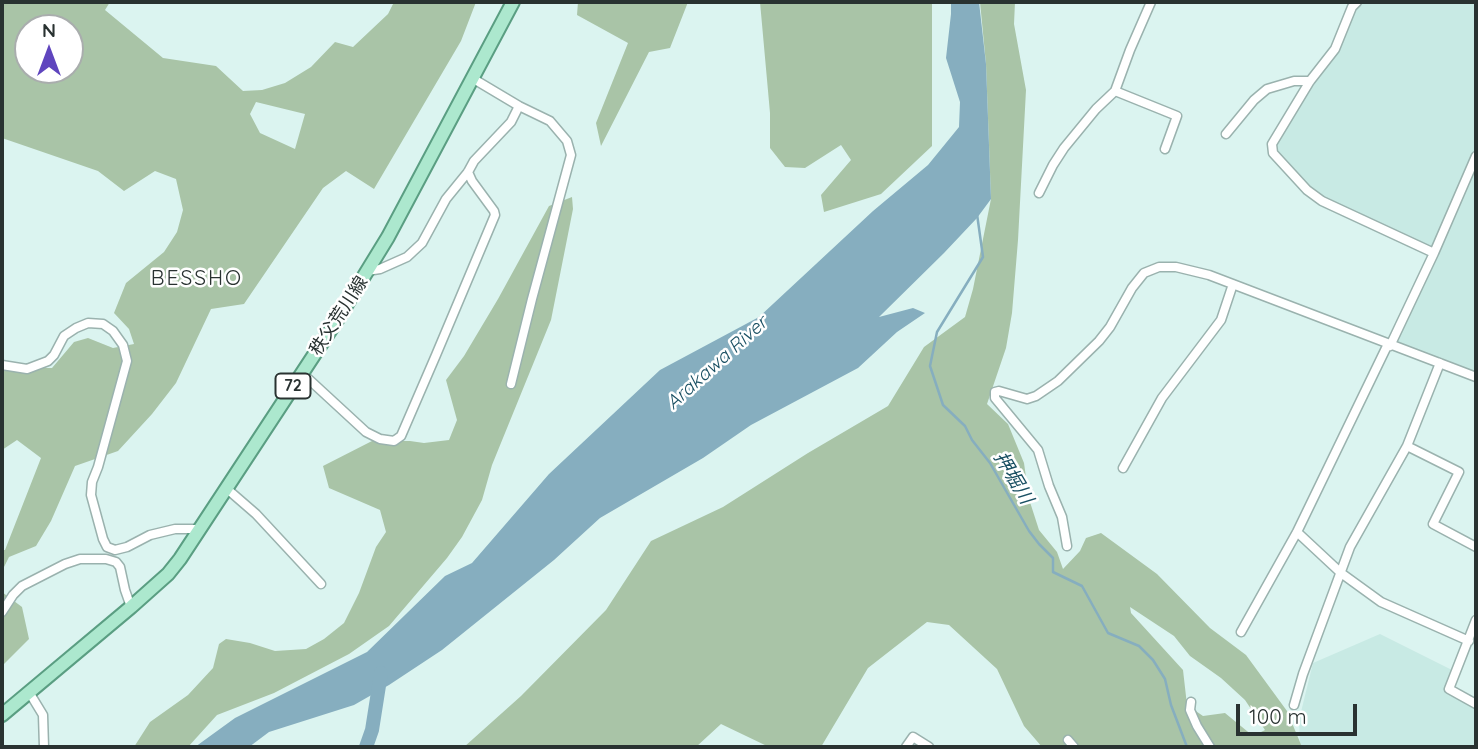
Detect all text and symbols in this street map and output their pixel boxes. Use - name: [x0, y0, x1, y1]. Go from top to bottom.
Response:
- north arrow: [14, 14, 84, 84]
- text: N: [42, 18, 56, 42]
- district label: BESSHO: [152, 266, 242, 292]
- street label: 秩父荒川線: [305, 272, 373, 360]
- water label: Arakawa River: [662, 312, 772, 414]
- road number: 72: [276, 374, 310, 398]
- water label: 押堀川: [989, 448, 1037, 508]
- scale bar: [1240, 690, 1361, 734]
- text: 100 m: [1249, 703, 1307, 729]

